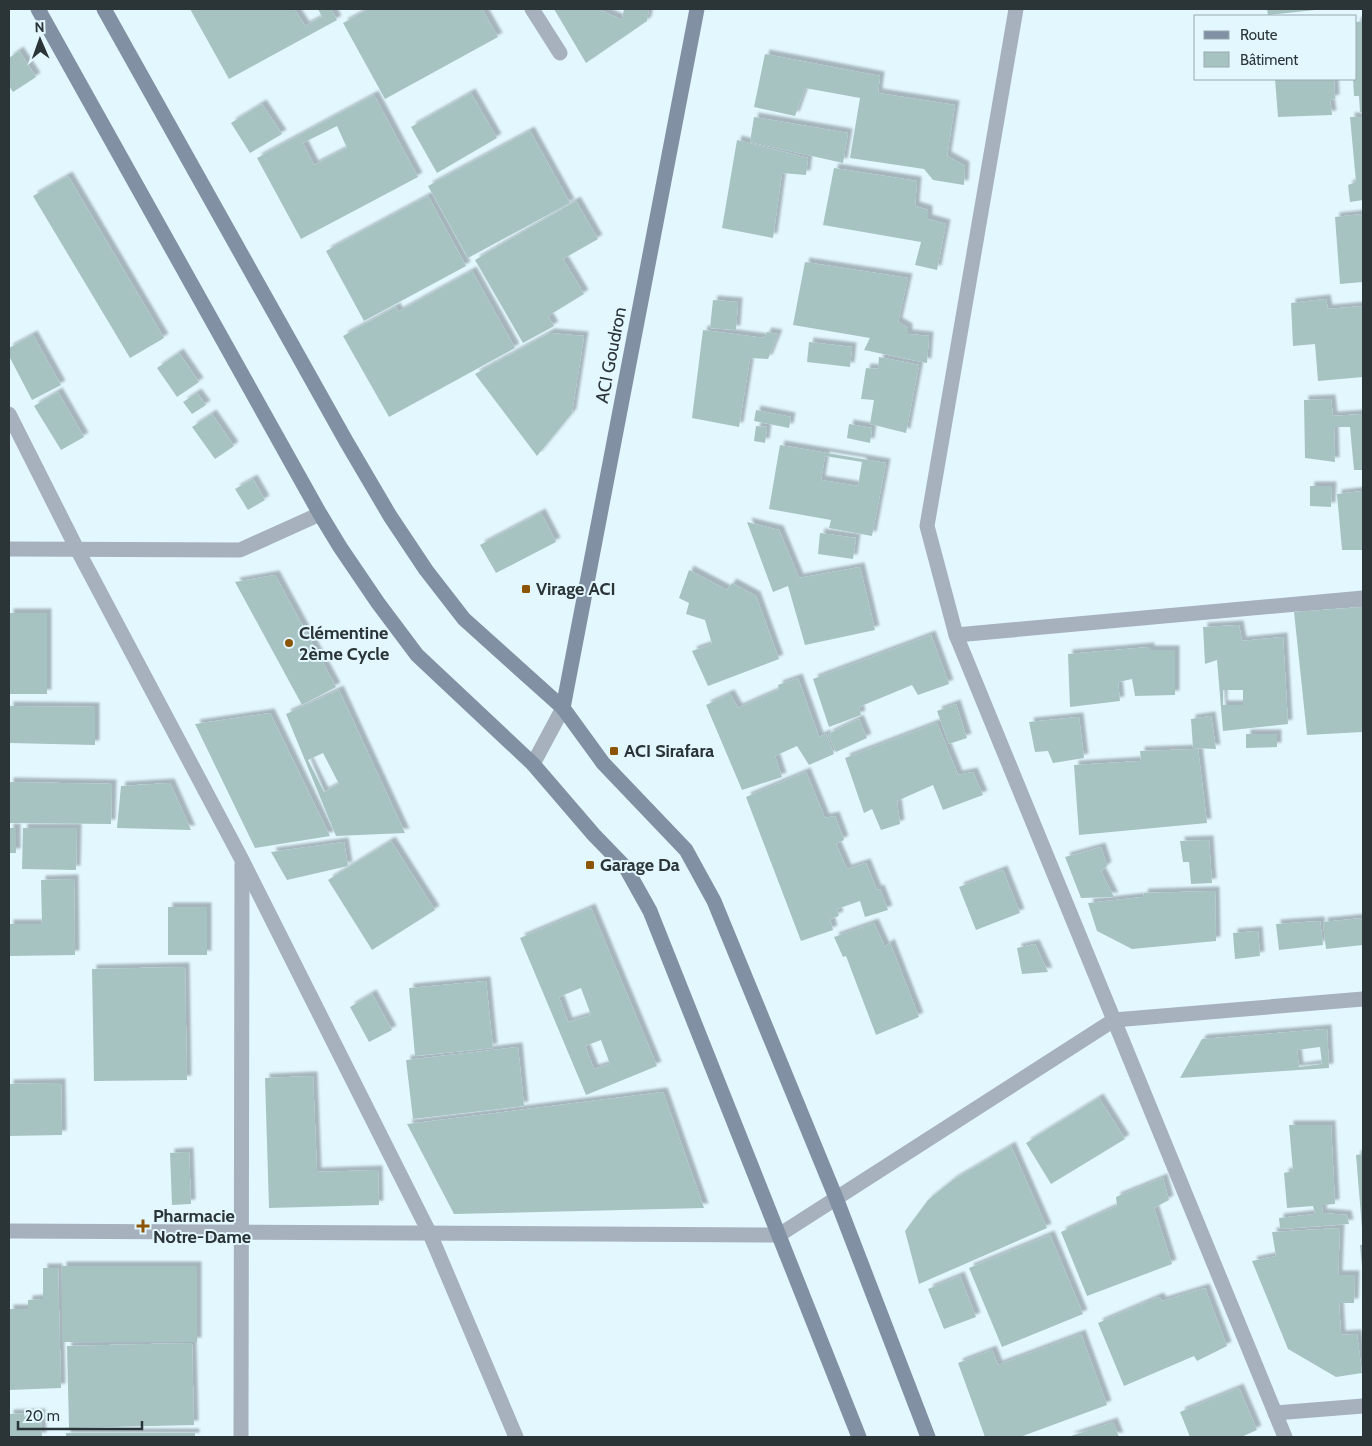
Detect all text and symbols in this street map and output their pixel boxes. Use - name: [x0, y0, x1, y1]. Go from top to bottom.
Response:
- north arrow: [15, 15, 65, 65]
- legend: [1194, 15, 1357, 80]
- text: N: [34, 18, 45, 36]
- text: Route: [1240, 26, 1278, 44]
- text: Bâtiment: [1240, 51, 1298, 69]
- street label: ACI Goudron: [591, 305, 631, 405]
- place label: Virage ACI: [536, 578, 616, 600]
- marker: Virage ACI: [520, 583, 532, 595]
- place label: Clémentine 2ème Cycle: [299, 622, 389, 665]
- marker: Clémentine 2ème Cycle: [283, 637, 295, 649]
- place label: ACI Sirafara: [624, 740, 714, 762]
- marker: ACI Sirafara: [608, 745, 620, 757]
- place label: Garage Da: [600, 854, 680, 876]
- marker: Garage Da: [584, 859, 596, 871]
- place label: Pharmacie Notre-Dame: [153, 1205, 251, 1248]
- marker: Pharmacie Notre-Dame: [137, 1220, 149, 1232]
- scale bar: [18, 1398, 141, 1430]
- text: 20 m: [25, 1407, 60, 1425]

